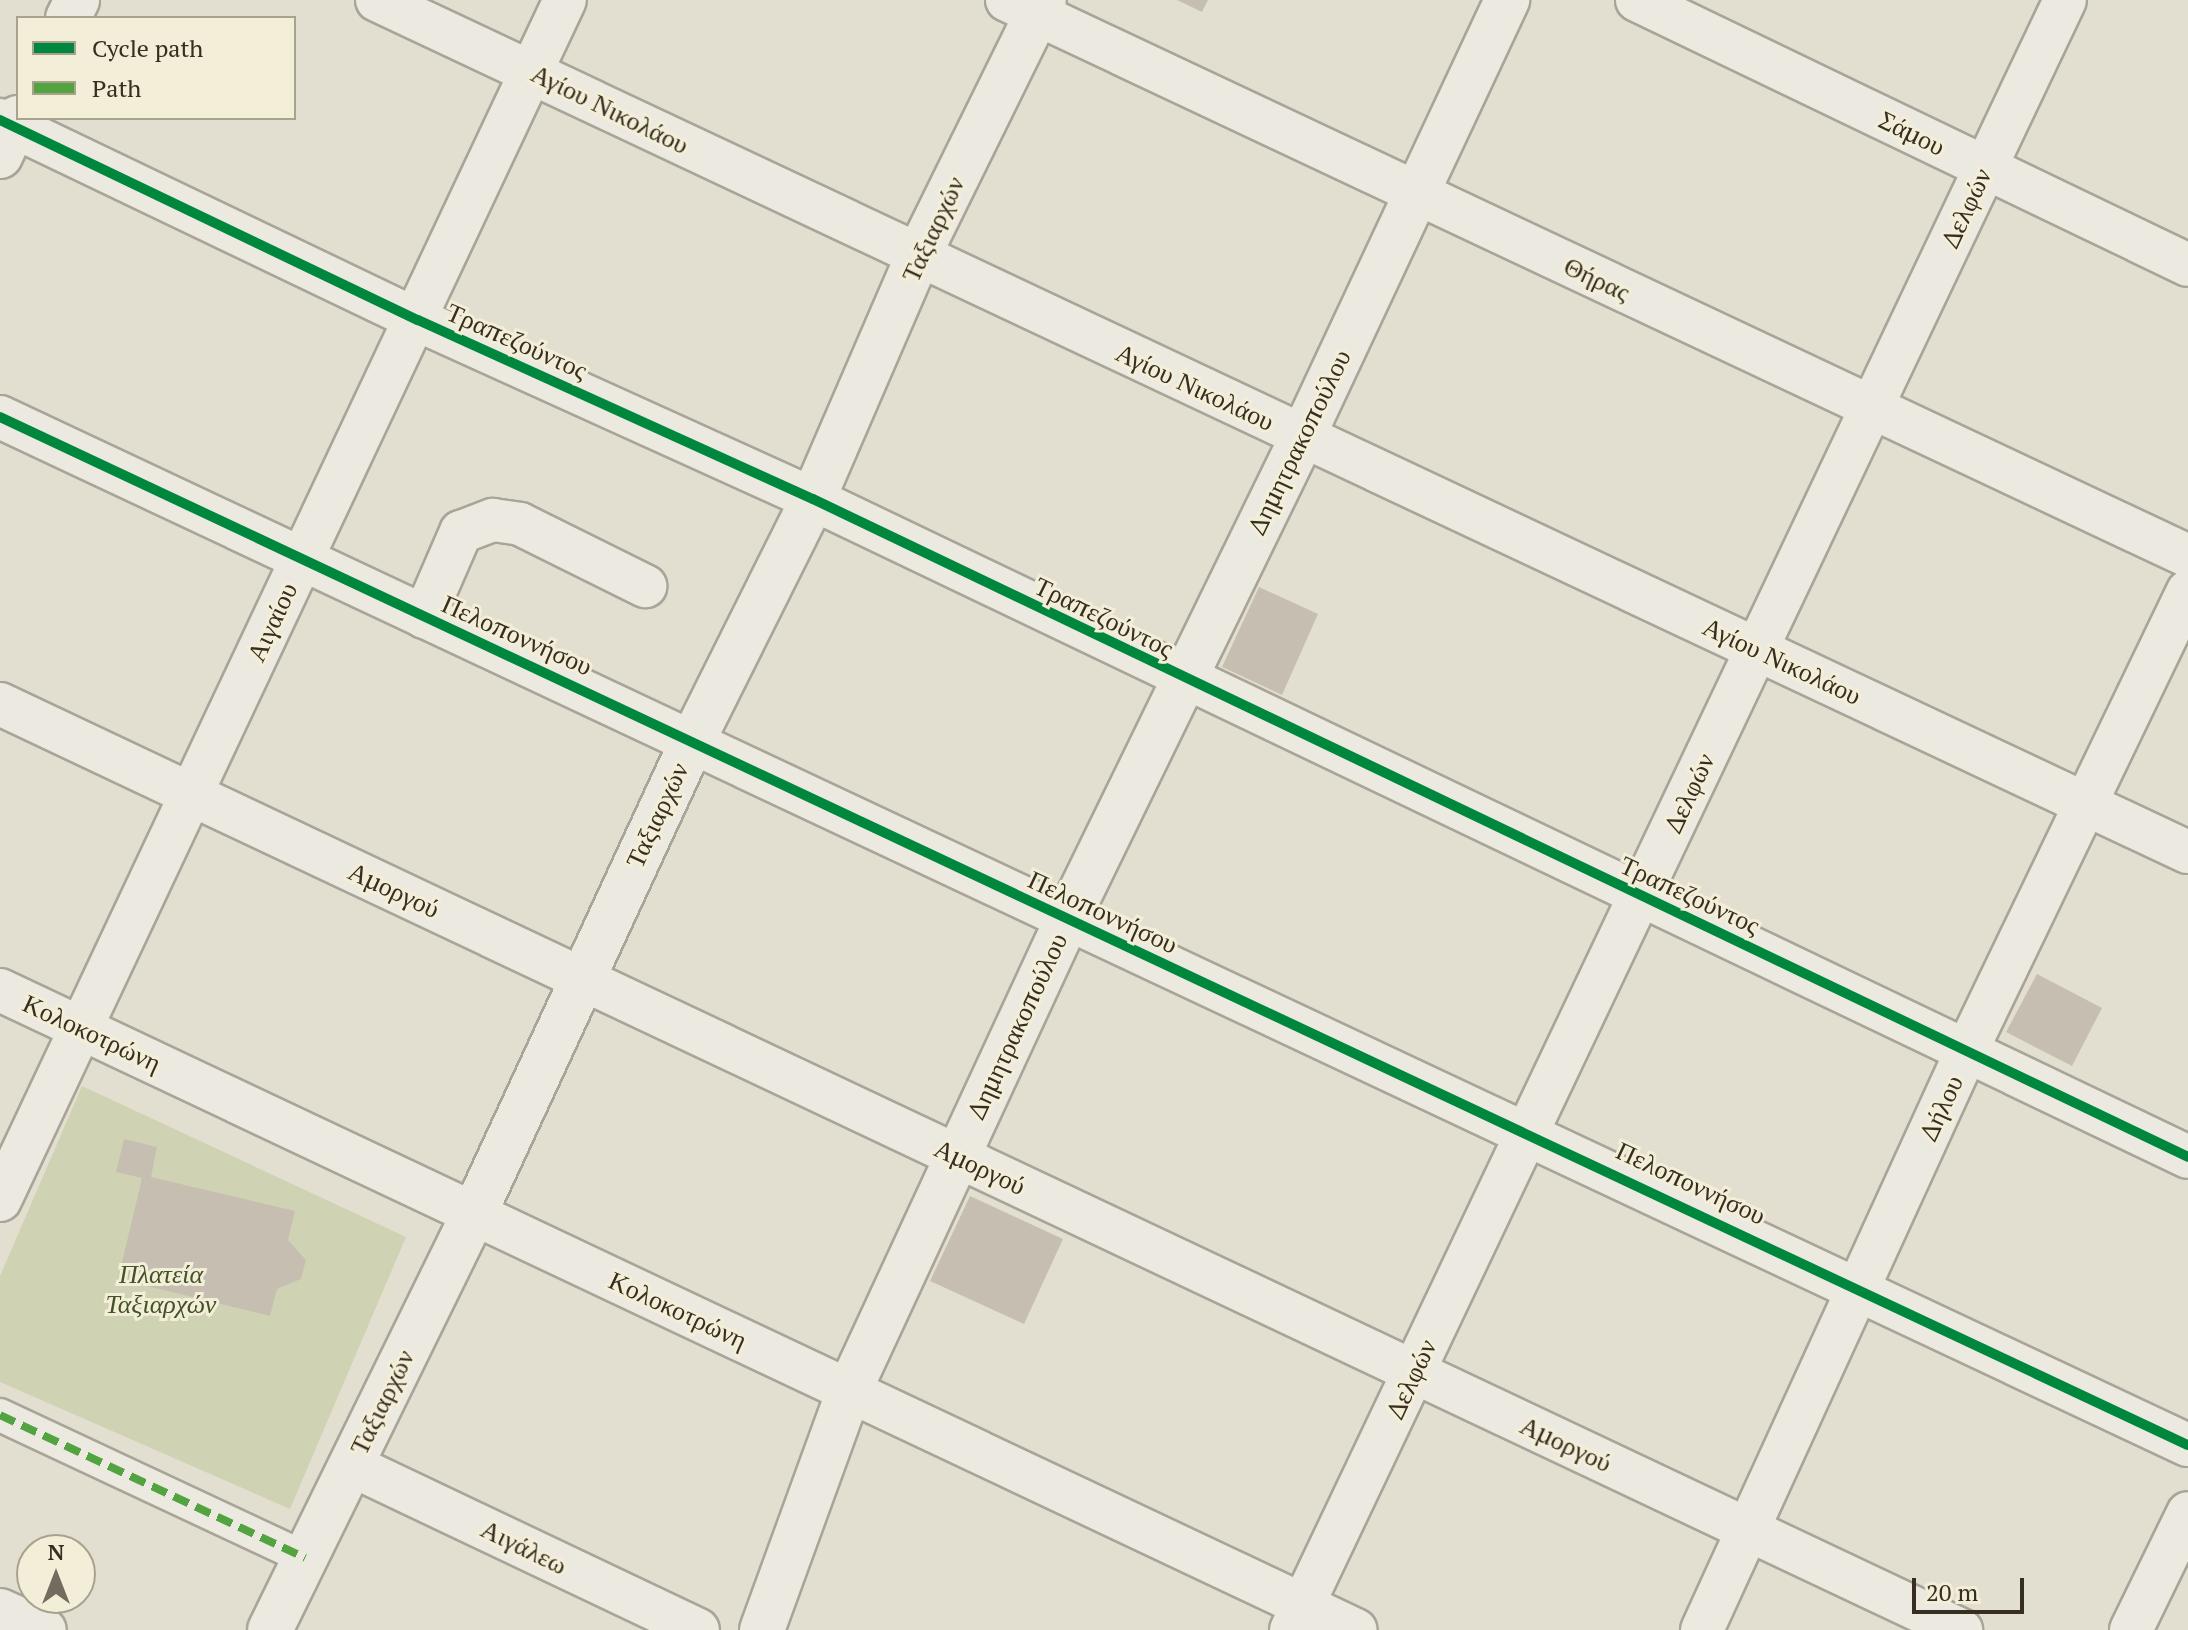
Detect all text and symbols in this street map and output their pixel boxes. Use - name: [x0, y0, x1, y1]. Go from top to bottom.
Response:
- legend: [16, 16, 296, 120]
- text: Cycle path: [92, 32, 203, 64]
- street label: Αγίου Νικολάου: [526, 57, 694, 161]
- text: Path: [92, 72, 141, 104]
- street label: Σάμου: [1874, 104, 1950, 162]
- street label: Δελφών: [1934, 163, 1998, 253]
- street label: Ταξιαρχών: [895, 171, 971, 287]
- street label: Θήρας: [1559, 250, 1635, 308]
- street label: Τραπεζούντος: [442, 296, 592, 386]
- street label: Αγίου Νικολάου: [1111, 337, 1279, 437]
- street label: Δημητρακοπούλου: [1241, 344, 1357, 540]
- street label: Τραπεζούντος: [1030, 570, 1178, 664]
- street label: Αιγαίου: [240, 577, 304, 667]
- street label: Πελοποννήσου: [437, 588, 597, 682]
- street label: Αγίου Νικολάου: [1698, 611, 1866, 711]
- street label: Δελφών: [1657, 748, 1721, 838]
- street label: Ταξιαρχών: [619, 757, 695, 873]
- street label: Τραπεζούντος: [1615, 849, 1765, 941]
- street label: Αμοργού: [343, 855, 445, 925]
- street label: Πελοποννήσου: [1023, 864, 1183, 960]
- street label: Δημητρακοπούλου: [960, 928, 1074, 1124]
- street label: Κολοκοτρώνη: [18, 987, 166, 1079]
- street label: Δήλου: [1912, 1070, 1970, 1146]
- street label: Αμοργού: [929, 1132, 1031, 1202]
- street label: Πελοποννήσου: [1611, 1135, 1771, 1231]
- park label: Πλατεία Ταξιαρχών: [106, 1258, 216, 1320]
- street label: Κολοκοτρώνη: [604, 1264, 752, 1356]
- street label: Δελφών: [1379, 1334, 1443, 1424]
- street label: Ταξιαρχών: [343, 1344, 421, 1460]
- street label: Αμοργού: [1515, 1409, 1617, 1479]
- street label: Αιγάλεω: [476, 1513, 572, 1581]
- north arrow: [16, 1534, 96, 1614]
- text: N: [48, 1537, 64, 1566]
- scale bar: [1916, 1562, 2028, 1612]
- text: 20 m: [1926, 1576, 1978, 1608]

